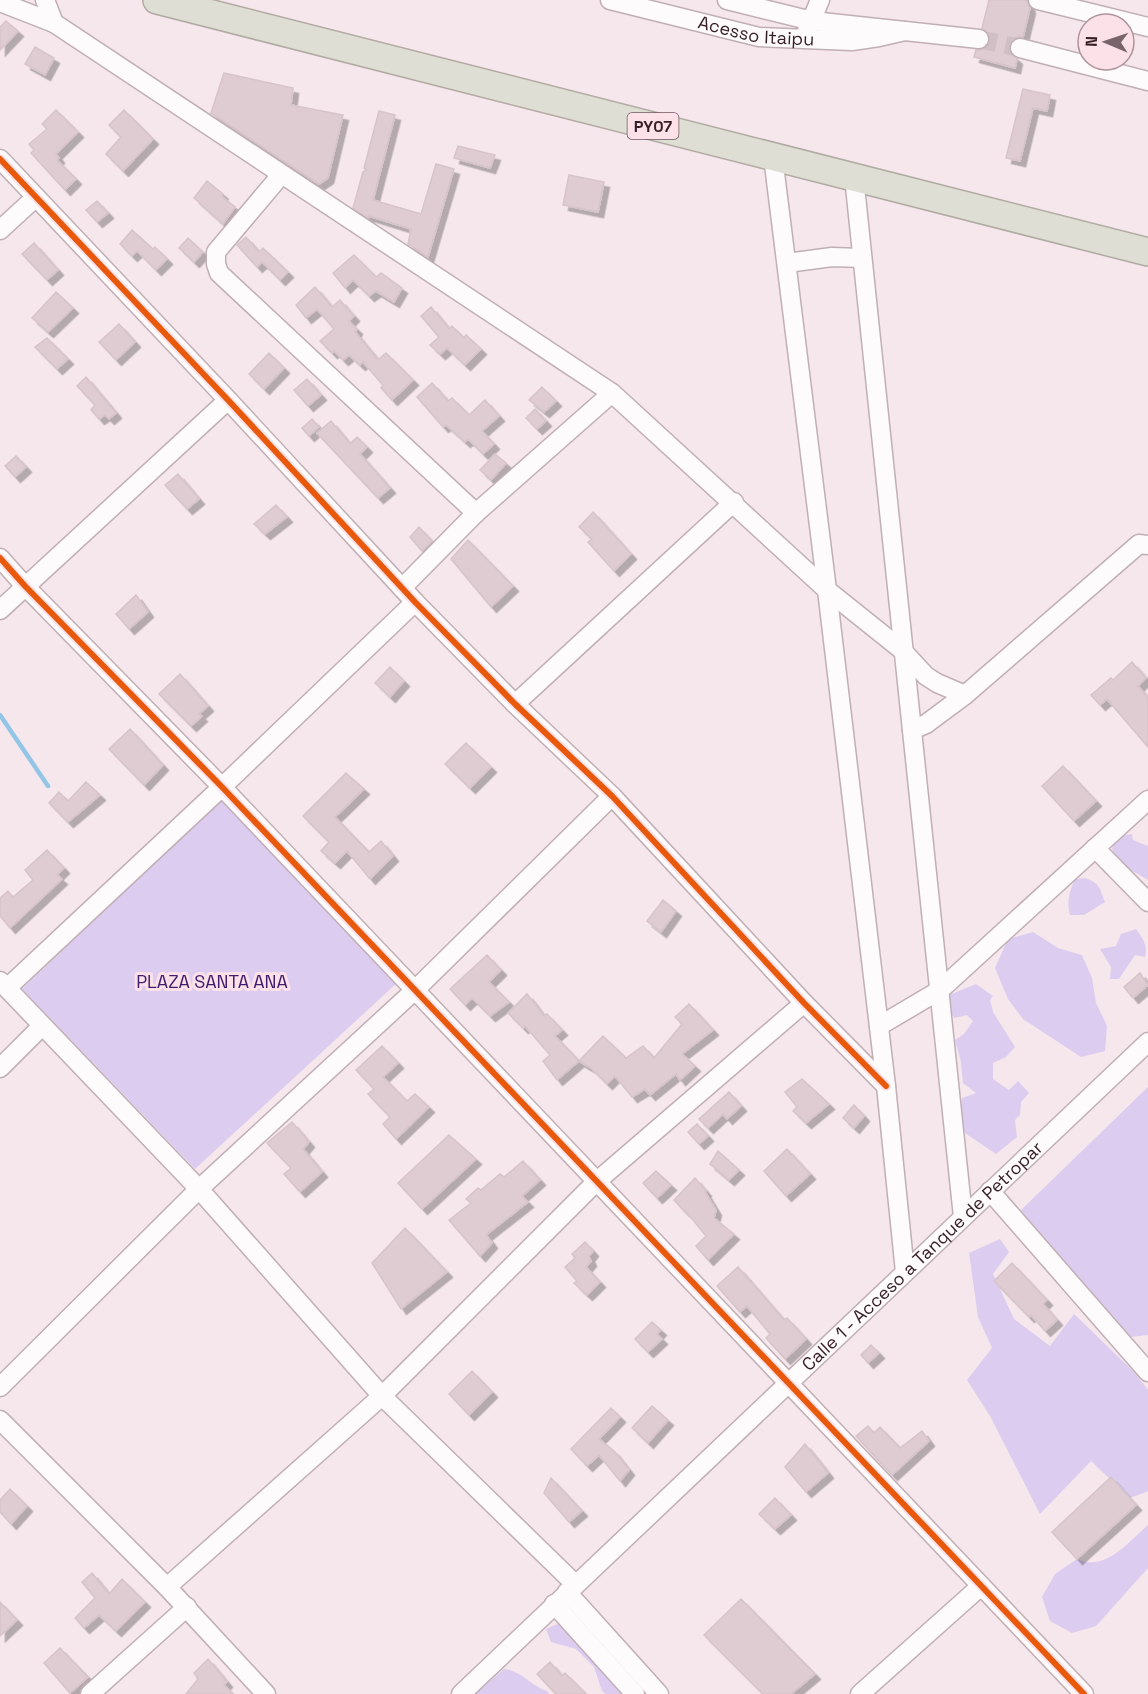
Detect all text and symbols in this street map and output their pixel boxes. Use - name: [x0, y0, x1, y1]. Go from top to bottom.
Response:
- street label: Acesso Itaipu: [696, 10, 815, 50]
- north arrow: [1076, 12, 1136, 72]
- text: N: [1081, 36, 1102, 47]
- road number: PY07: [628, 113, 678, 139]
- park label: PLAZA SANTA ANA: [136, 970, 288, 993]
- street label: Calle 1 - Acceso a Tanque de Petropar: [797, 1136, 1047, 1376]

